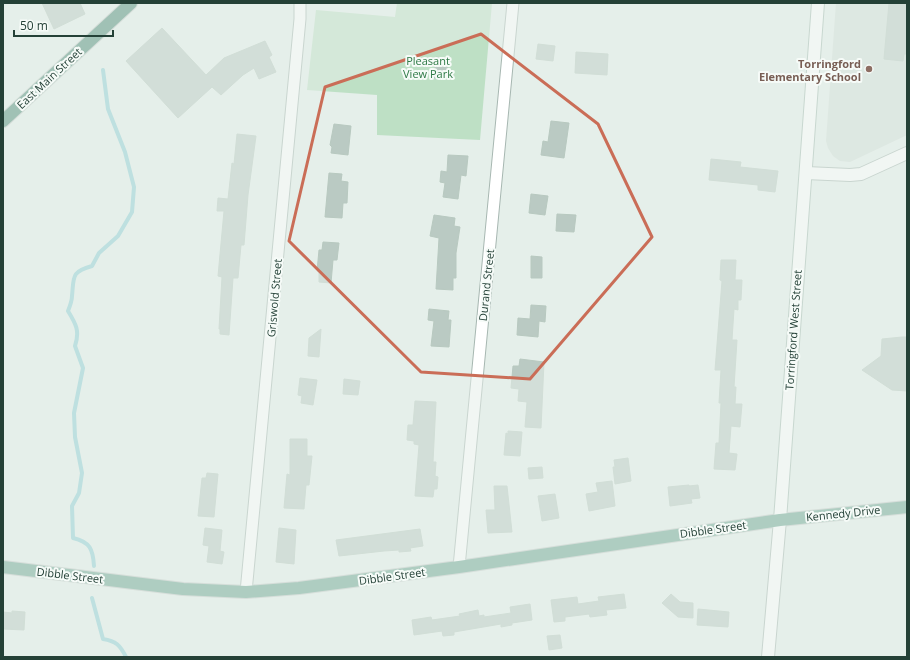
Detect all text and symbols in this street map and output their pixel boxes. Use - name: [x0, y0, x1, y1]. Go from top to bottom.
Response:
- scale bar: [14, 12, 113, 38]
- text: 50 m: [20, 17, 48, 34]
- street label: East Main Street: [13, 44, 85, 112]
- park label: Pleasant View Park: [403, 53, 453, 81]
- place label: Torringford Elementary School: [759, 56, 861, 84]
- marker: Torringford Elementary School: [864, 64, 874, 74]
- street label: Durand Street: [475, 248, 497, 322]
- street label: Griswold Street: [263, 258, 285, 338]
- street label: Torringford West Street: [781, 269, 805, 391]
- street label: Kennedy Drive: [805, 502, 881, 524]
- street label: Dibble Street: [679, 517, 747, 541]
- street label: Dibble Street: [36, 563, 104, 587]
- street label: Dibble Street: [358, 564, 426, 588]

